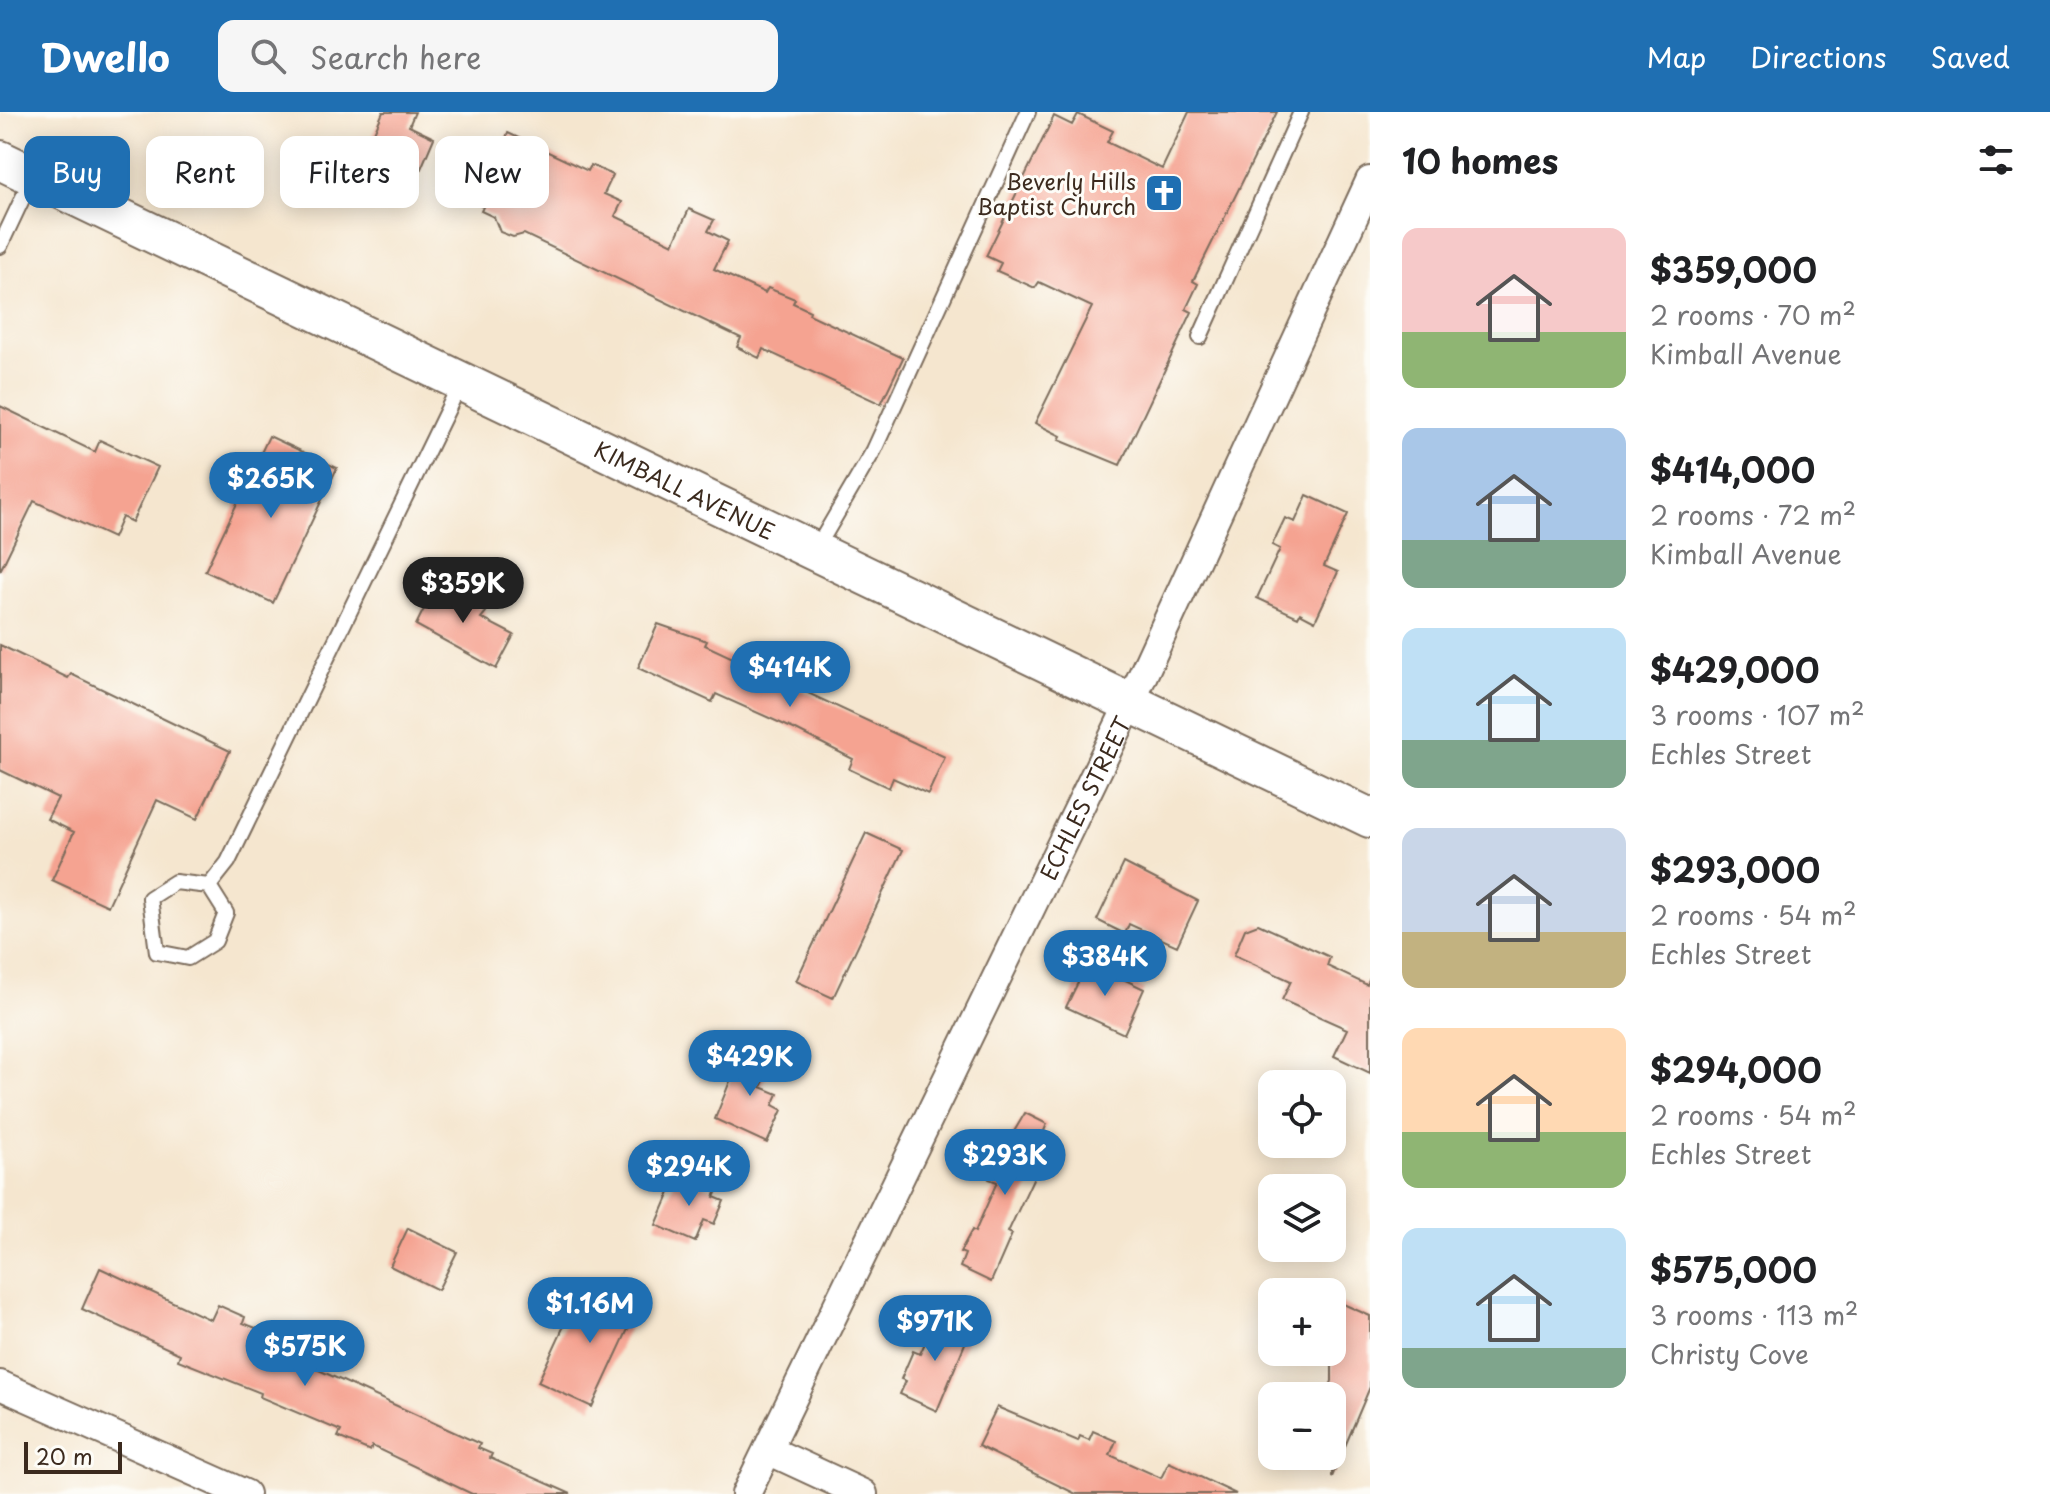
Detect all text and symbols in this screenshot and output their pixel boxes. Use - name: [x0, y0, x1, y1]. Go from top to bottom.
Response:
- search box: [218, 20, 778, 92]
- text: Dwello: [40, 28, 170, 85]
- icon: search: [246, 34, 290, 78]
- text: Search here: [310, 34, 481, 79]
- text: Map: [1647, 35, 1706, 78]
- text: Directions: [1750, 35, 1887, 78]
- text: Saved: [1931, 35, 2010, 78]
- text: 10 homes: [1402, 134, 1558, 186]
- chip: Buy: [24, 136, 130, 208]
- chip: Rent: [146, 136, 264, 208]
- chip: Filters: [280, 136, 419, 208]
- chip: New: [435, 136, 549, 208]
- icon: filters: [1974, 138, 2018, 182]
- place label: Beverly Hills Baptist Church: [977, 164, 1136, 222]
- church icon: Beverly Hills Baptist Church: [1143, 172, 1185, 214]
- text: $359,000: [1650, 243, 1817, 295]
- icon: home: [1466, 260, 1562, 356]
- text: 2 rooms · 70 m²: [1650, 295, 1856, 334]
- text: Kimball Avenue: [1650, 334, 1842, 373]
- street label: KIMBALL AVENUE: [589, 432, 781, 546]
- text: $414,000: [1650, 443, 1815, 495]
- pin: $265K: [215, 452, 327, 520]
- text: $265K: [227, 458, 315, 497]
- icon: home: [1466, 460, 1562, 556]
- text: 2 rooms · 72 m²: [1650, 495, 1856, 534]
- text: Kimball Avenue: [1650, 534, 1842, 573]
- pin: $359K: [407, 557, 519, 625]
- text: $359K: [421, 563, 505, 602]
- pin: $414K: [734, 641, 846, 709]
- text: $429,000: [1650, 643, 1819, 695]
- text: $414K: [748, 647, 832, 686]
- icon: home: [1466, 660, 1562, 756]
- text: 3 rooms · 107 m²: [1650, 695, 1865, 734]
- street label: ECHLES STREET: [1030, 710, 1138, 885]
- text: Echles Street: [1650, 734, 1811, 773]
- text: $293,000: [1650, 843, 1820, 895]
- icon: home: [1466, 860, 1562, 956]
- text: 2 rooms · 54 m²: [1650, 895, 1857, 934]
- pin: $384K: [1049, 930, 1161, 998]
- text: Echles Street: [1650, 934, 1811, 973]
- text: $384K: [1062, 936, 1148, 975]
- pin: $429K: [694, 1030, 806, 1098]
- text: $429K: [707, 1036, 794, 1075]
- text: $294,000: [1650, 1043, 1822, 1095]
- icon: home: [1466, 1060, 1562, 1156]
- map controls: [1258, 1070, 1346, 1470]
- button: locate: [1258, 1070, 1346, 1158]
- text: 2 rooms · 54 m²: [1650, 1095, 1857, 1134]
- pin: $293K: [949, 1129, 1061, 1197]
- text: Echles Street: [1650, 1134, 1811, 1173]
- text: $293K: [963, 1135, 1047, 1174]
- pin: $294K: [633, 1140, 745, 1208]
- text: $294K: [646, 1146, 732, 1185]
- button: layers: [1258, 1174, 1346, 1262]
- text: $575,000: [1650, 1243, 1817, 1295]
- icon: home: [1466, 1260, 1562, 1356]
- pin: $1.16M: [525, 1277, 655, 1345]
- button: +: [1258, 1278, 1346, 1366]
- text: $1.16M: [546, 1283, 634, 1322]
- pin: $971K: [879, 1295, 991, 1363]
- text: 3 rooms · 113 m²: [1650, 1295, 1858, 1334]
- text: $971K: [897, 1301, 973, 1340]
- pin: $575K: [249, 1320, 361, 1388]
- text: $575K: [264, 1326, 346, 1365]
- text: Christy Cove: [1650, 1334, 1809, 1373]
- button: −: [1258, 1382, 1346, 1470]
- scale bar: [24, 1438, 122, 1474]
- text: 20 m: [36, 1439, 93, 1472]

